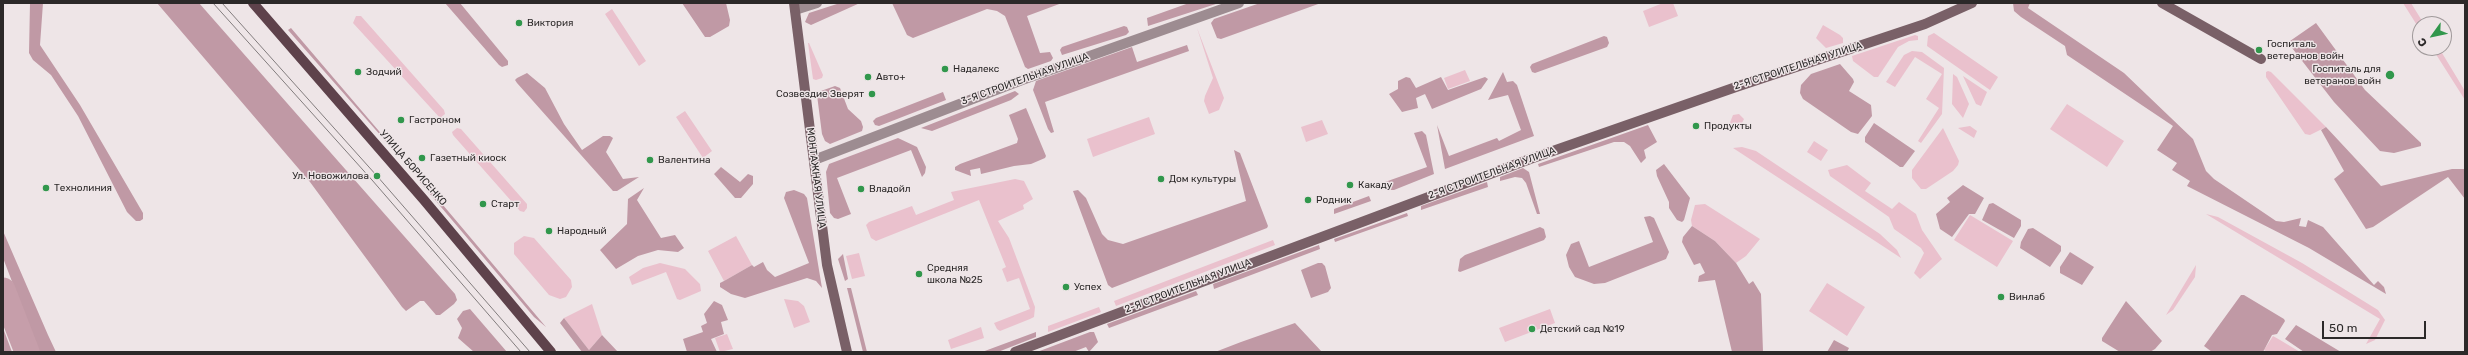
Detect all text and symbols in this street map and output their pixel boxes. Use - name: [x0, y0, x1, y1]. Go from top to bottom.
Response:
- north arrow: [2412, 16, 2452, 56]
- place label: Виктория: [527, 17, 573, 29]
- marker: Виктория: [514, 18, 524, 28]
- text: С: [2415, 35, 2430, 49]
- place label: Госпиталь ветеранов войн: [2267, 38, 2344, 62]
- street label: 2-Я СТРОИТЕЛЬНАЯ УЛИЦА: [1732, 40, 1864, 92]
- marker: Госпиталь ветеранов войн: [2254, 45, 2264, 55]
- street label: 3-Я СТРОИТЕЛЬНАЯ УЛИЦА: [960, 50, 1090, 108]
- place label: Надалекс: [953, 63, 999, 75]
- place label: Госпиталь для ветеранов войн: [2304, 63, 2381, 86]
- marker: Надалекс: [940, 64, 950, 74]
- place label: Зодчий: [366, 66, 402, 78]
- marker: Зодчий: [353, 67, 363, 77]
- marker: Госпиталь для ветеранов войн: [2384, 69, 2396, 81]
- place label: Авто+: [876, 71, 905, 83]
- marker: Авто+: [863, 72, 873, 82]
- place label: Созвездие Зверят: [776, 88, 864, 100]
- marker: Созвездие Зверят: [867, 89, 877, 99]
- place label: Гастроном: [409, 114, 461, 126]
- marker: Гастроном: [396, 115, 406, 125]
- place label: Продукты: [1704, 120, 1752, 132]
- marker: Продукты: [1691, 121, 1701, 131]
- street label: МОНТАЖНАЯ УЛИЦА: [804, 127, 828, 229]
- street label: УЛИЦА БОРИСЕНКО: [377, 128, 449, 208]
- street label: 2-Я СТРОИТЕЛЬНАЯ УЛИЦА: [1427, 144, 1557, 202]
- place label: Газетный киоск: [430, 152, 506, 164]
- marker: Газетный киоск: [417, 153, 427, 163]
- place label: Валентина: [658, 154, 711, 166]
- marker: Валентина: [645, 155, 655, 165]
- place label: Ул. Новожилова: [292, 170, 369, 182]
- marker: Ул. Новожилова: [372, 171, 382, 181]
- place label: Дом культуры: [1169, 173, 1236, 185]
- marker: Дом культуры: [1156, 174, 1166, 184]
- place label: Какаду: [1358, 179, 1392, 191]
- marker: Какаду: [1345, 180, 1355, 190]
- place label: Технолиния: [54, 182, 112, 194]
- marker: Технолиния: [41, 183, 51, 193]
- place label: Владойл: [869, 183, 911, 195]
- marker: Владойл: [856, 184, 866, 194]
- place label: Родник: [1316, 194, 1352, 206]
- marker: Родник: [1303, 195, 1313, 205]
- place label: Старт: [491, 198, 519, 210]
- marker: Старт: [478, 199, 488, 209]
- place label: Народный: [557, 225, 607, 237]
- marker: Народный: [544, 226, 554, 236]
- street label: 2-Я СТРОИТЕЛЬНАЯ УЛИЦА: [1123, 256, 1253, 316]
- place label: Средняя школа №25: [927, 262, 983, 286]
- marker: Средняя школа №25: [914, 269, 924, 279]
- place label: Успех: [1074, 281, 1102, 293]
- marker: Успех: [1061, 282, 1071, 292]
- place label: Винлаб: [2009, 291, 2045, 303]
- marker: Винлаб: [1996, 292, 2006, 302]
- scale bar: [2324, 313, 2428, 339]
- text: 50 m: [2329, 321, 2357, 335]
- place label: Детский сад №19: [1540, 323, 1625, 335]
- marker: Детский сад №19: [1527, 324, 1537, 334]

